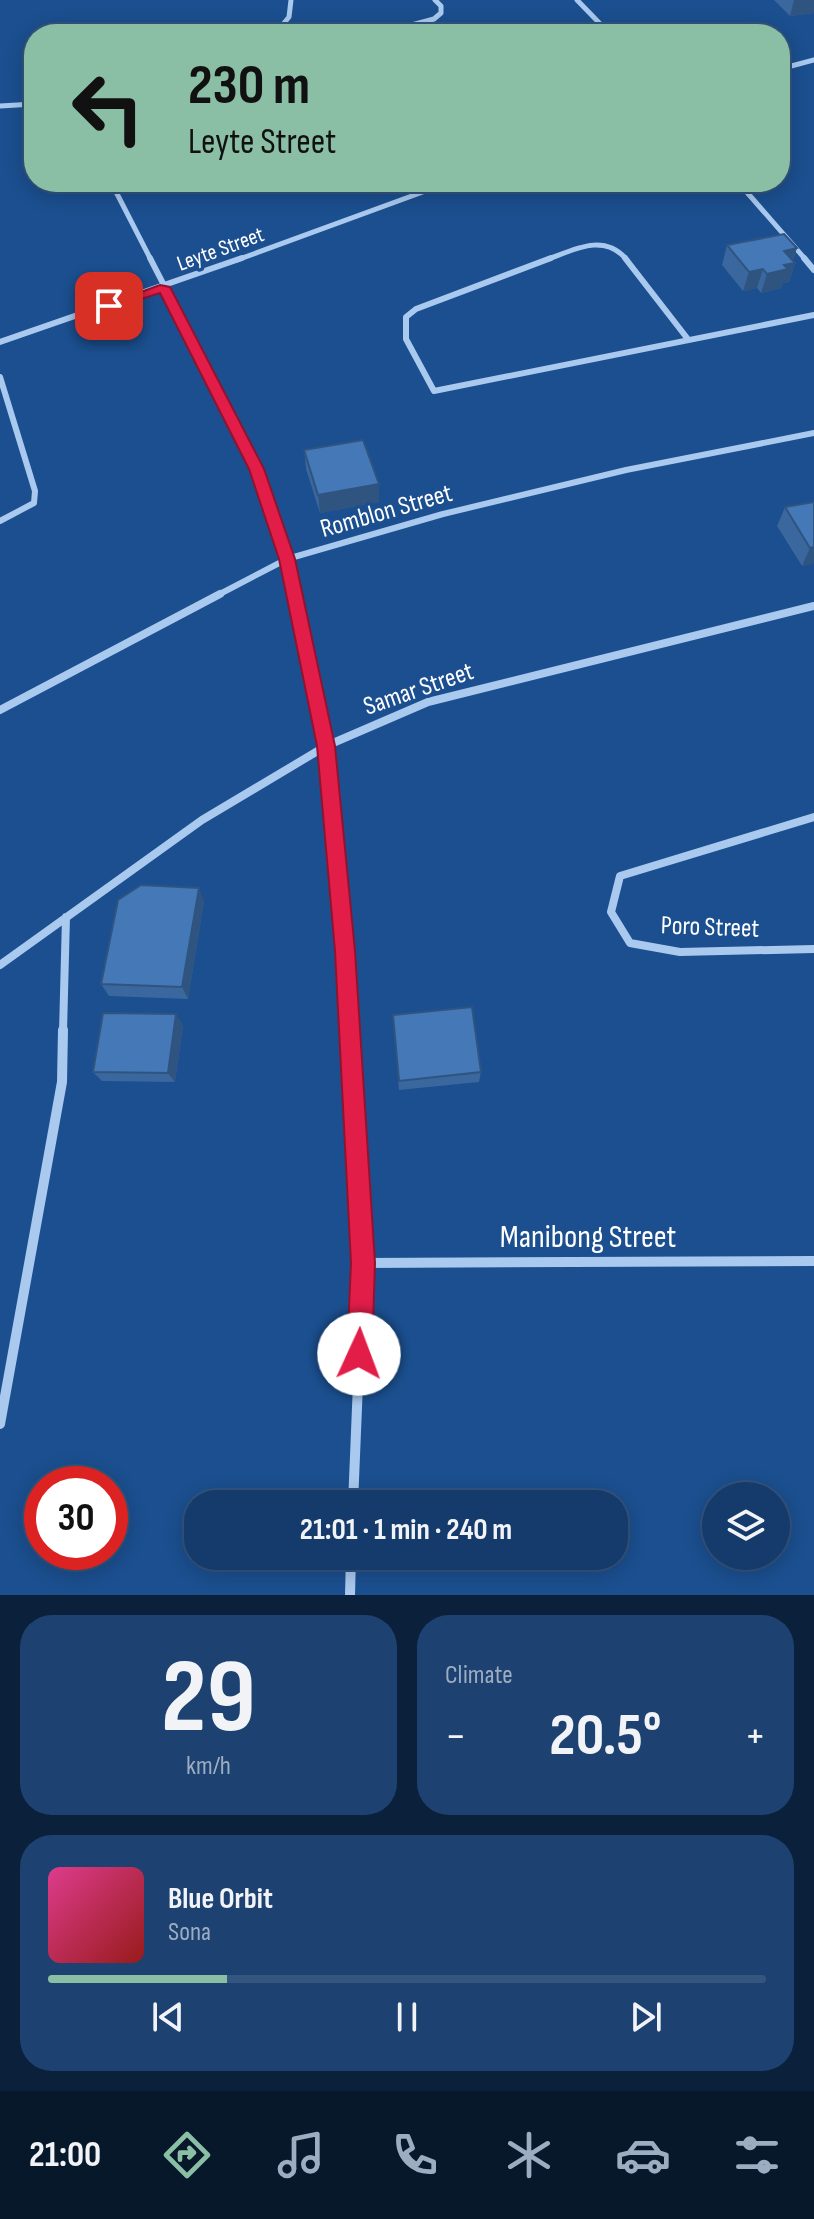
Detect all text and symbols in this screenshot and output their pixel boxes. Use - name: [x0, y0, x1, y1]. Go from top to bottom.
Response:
- text: 230 m: [188, 53, 310, 120]
- icon: left: [56, 56, 160, 160]
- text: Leyte Street: [188, 121, 336, 164]
- street label: Leyte Street: [173, 221, 268, 278]
- pin: [75, 272, 143, 340]
- icon: arrive: [87, 284, 131, 328]
- street label: Romblon Street: [317, 478, 456, 545]
- street label: Samar Street: [359, 656, 478, 723]
- street label: Poro Street: [660, 910, 760, 945]
- street label: Manibong Street: [500, 1218, 676, 1257]
- position arrow: [317, 1312, 401, 1396]
- speed limit sign: 30: [24, 1466, 128, 1570]
- map controls: [702, 1482, 790, 1570]
- button: layers: [702, 1482, 790, 1570]
- text: 21:01 · 1 min · 240 m: [300, 1512, 512, 1548]
- text: 29: [161, 1636, 256, 1761]
- text: Climate: [445, 1660, 513, 1691]
- text: 20.5°: [549, 1700, 662, 1772]
- text: −: [445, 1710, 467, 1763]
- text: +: [744, 1710, 766, 1763]
- text: km/h: [186, 1751, 231, 1782]
- text: Blue Orbit: [168, 1881, 273, 1917]
- text: Sona: [168, 1917, 211, 1948]
- icon: previous: [146, 1995, 190, 2039]
- icon: pause: [385, 1995, 429, 2039]
- icon: next: [624, 1995, 668, 2039]
- icon: directions: [159, 2127, 215, 2183]
- icon: music: [273, 2127, 329, 2183]
- icon: phone: [387, 2127, 443, 2183]
- icon: climate: [501, 2127, 557, 2183]
- icon: car: [615, 2127, 671, 2183]
- icon: filters: [729, 2127, 785, 2183]
- text: 21:00: [29, 2134, 101, 2177]

